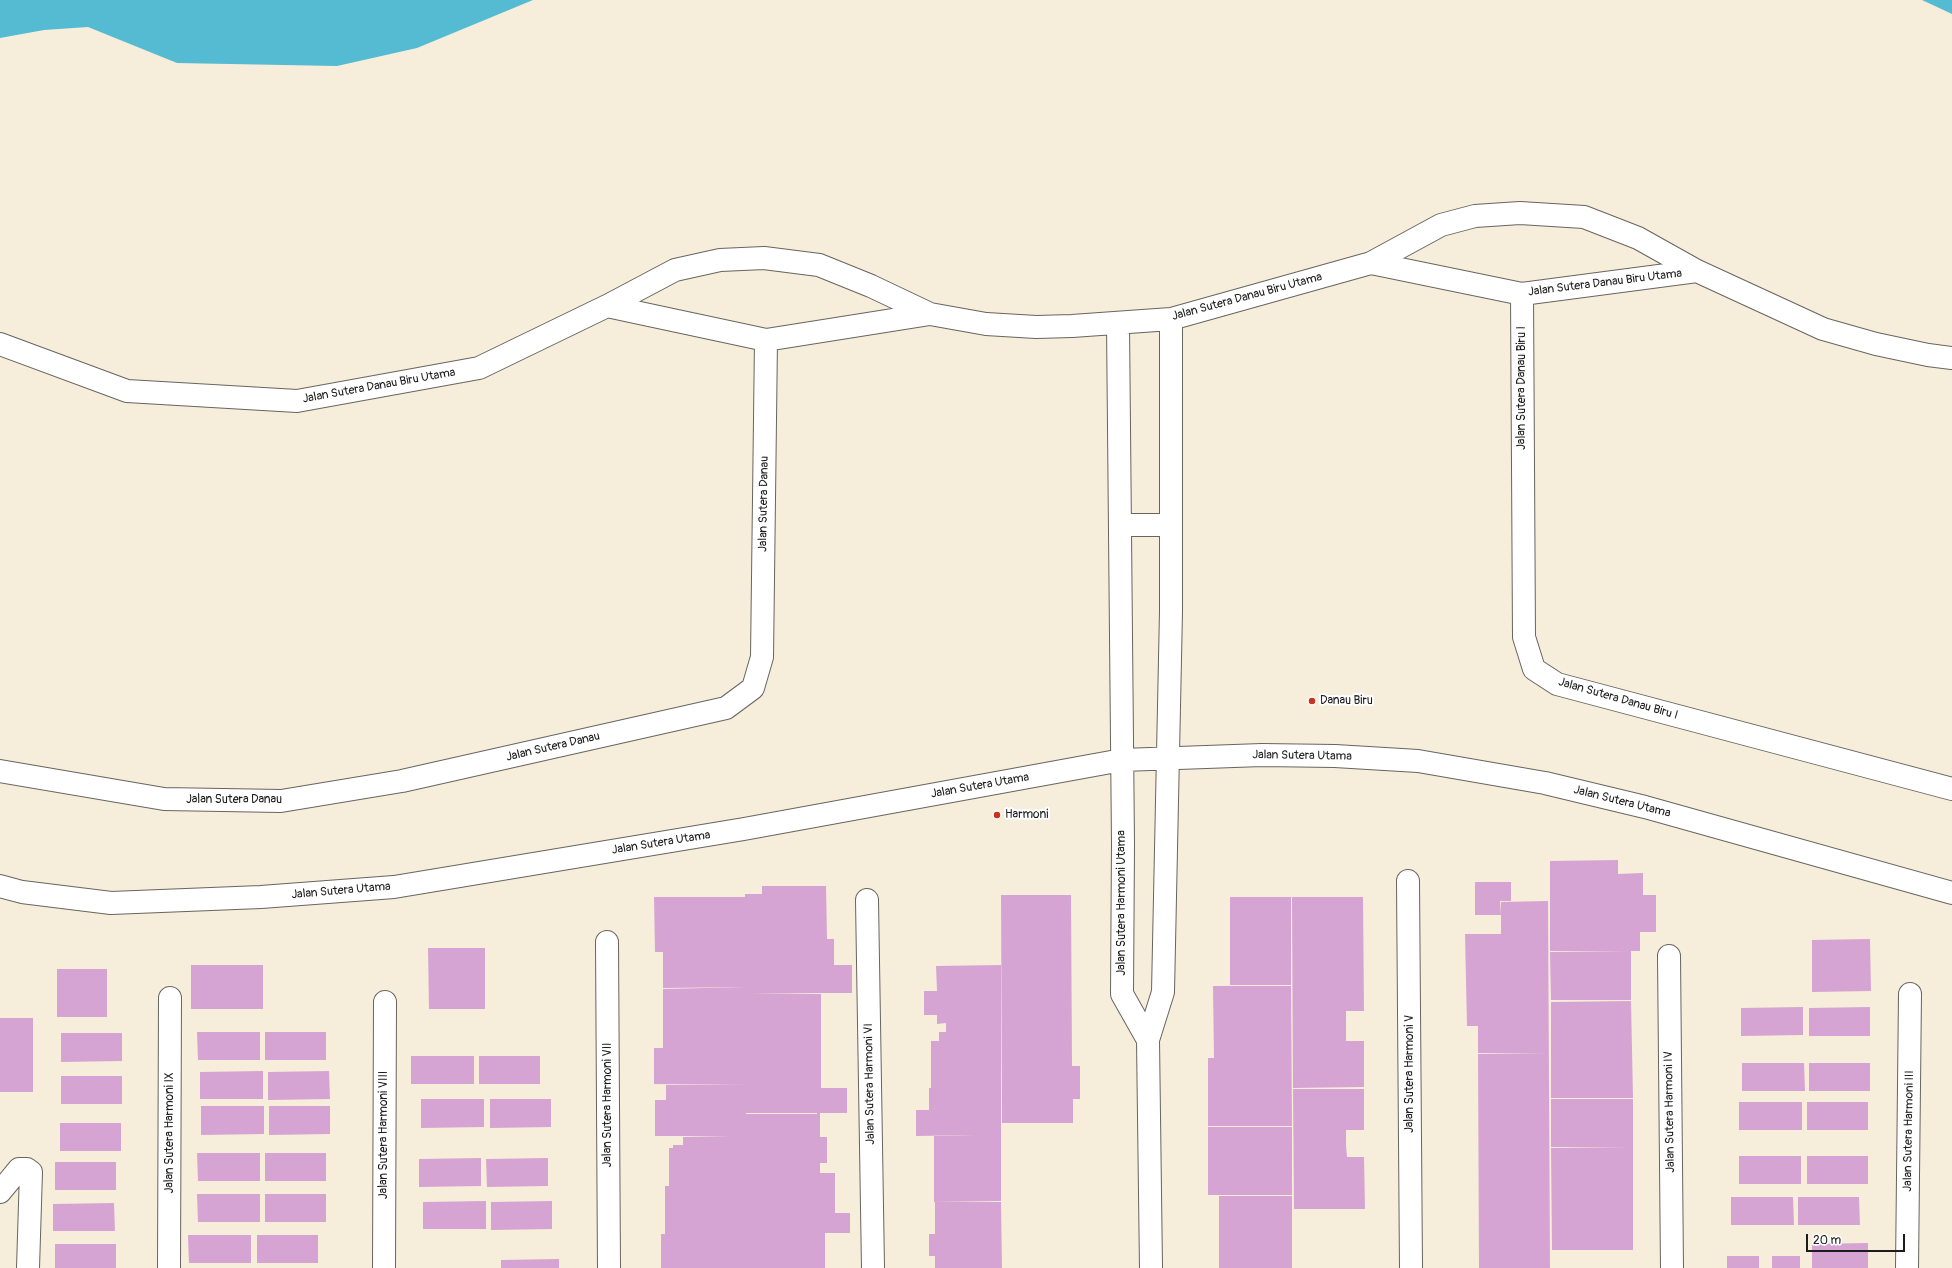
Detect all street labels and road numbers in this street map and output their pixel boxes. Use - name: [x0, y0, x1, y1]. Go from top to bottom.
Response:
- street label: Jalan Sutera Danau Biru Utama: [1527, 266, 1683, 300]
- street label: Jalan Sutera Danau Biru Utama: [1170, 270, 1324, 324]
- street label: Jalan Sutera Danau Biru I: [1515, 326, 1529, 450]
- street label: Jalan Sutera Danau Biru Utama: [301, 365, 457, 407]
- street label: Jalan Sutera Danau: [756, 456, 772, 552]
- street label: Jalan Sutera Danau Biru I: [1557, 675, 1679, 723]
- street label: Jalan Sutera Danau: [505, 729, 601, 765]
- street label: Jalan Sutera Utama: [1252, 748, 1352, 764]
- street label: Jalan Sutera Utama: [930, 770, 1030, 802]
- street label: Jalan Sutera Utama: [1572, 783, 1672, 821]
- street label: Jalan Sutera Danau: [186, 793, 282, 807]
- street label: Jalan Sutera Utama: [611, 828, 711, 858]
- street label: Jalan Sutera Harmoni Utama: [1115, 830, 1129, 976]
- street label: Jalan Sutera Utama: [291, 879, 391, 903]
- street label: Jalan Sutera Harmoni V: [1403, 1015, 1417, 1133]
- street label: Jalan Sutera Harmoni VI: [862, 1023, 878, 1145]
- street label: Jalan Sutera Harmoni VII: [601, 1043, 615, 1167]
- street label: Jalan Sutera Harmoni IV: [1662, 1051, 1678, 1173]
- street label: Jalan Sutera Harmoni III: [1901, 1070, 1917, 1192]
- street label: Jalan Sutera Harmoni VIII: [377, 1071, 391, 1199]
- street label: Jalan Sutera Harmoni IX: [163, 1072, 177, 1194]

